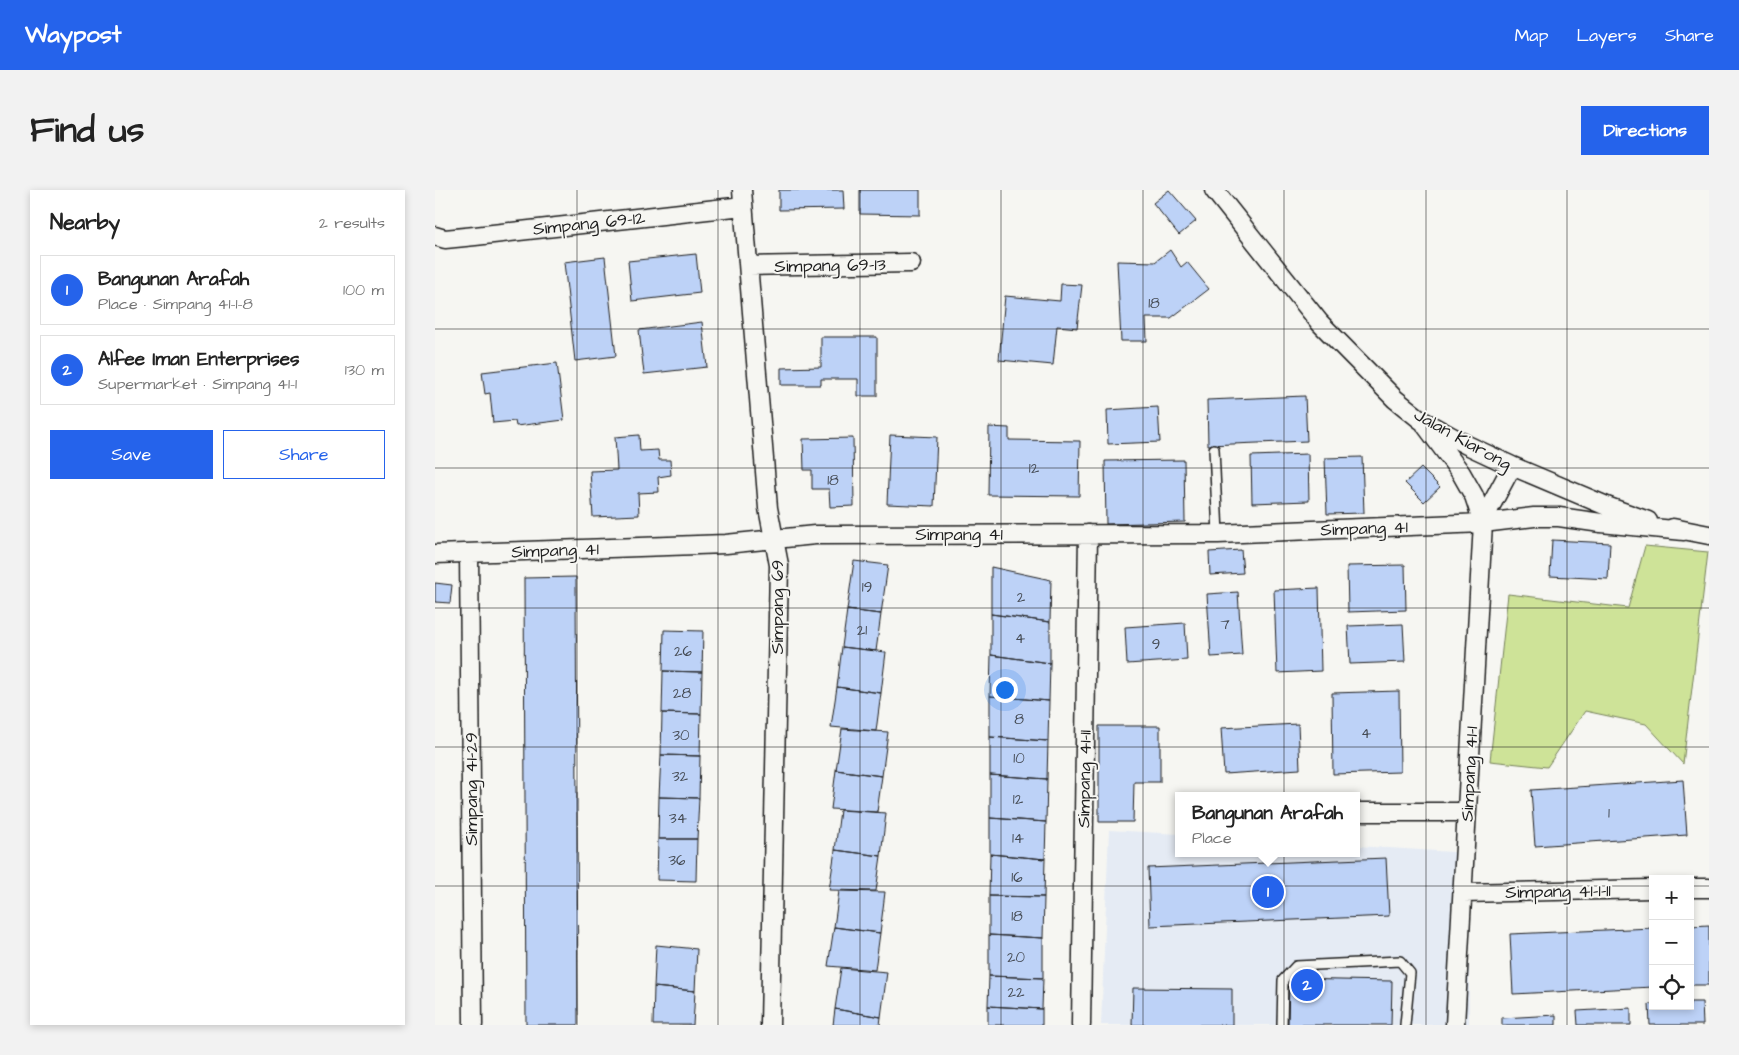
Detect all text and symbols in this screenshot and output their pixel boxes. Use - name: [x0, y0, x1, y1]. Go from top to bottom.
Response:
- text: Waypost: [25, 18, 122, 52]
- text: Map: [1514, 23, 1548, 48]
- text: Layers: [1576, 23, 1637, 48]
- text: Share: [1665, 23, 1714, 48]
- text: Find us: [30, 106, 144, 155]
- button: Directions: [1581, 106, 1709, 155]
- street label: Simpang 69-12: [532, 205, 647, 243]
- text: Nearby: [50, 208, 120, 237]
- text: 2 results: [319, 212, 385, 234]
- street label: Simpang 69-13: [774, 252, 886, 280]
- text: Bangunan Arafah: [98, 266, 249, 293]
- text: 1: [66, 279, 68, 301]
- text: 100 m: [343, 279, 384, 301]
- text: Place · Simpang 41-1-8: [98, 293, 253, 315]
- house number: 18: [1148, 293, 1160, 314]
- text: Alfee Iman Enterprises: [98, 346, 300, 373]
- text: 2: [62, 359, 72, 381]
- text: 130 m: [345, 359, 384, 381]
- text: Supermarket · Simpang 41-1: [98, 373, 297, 395]
- street label: Jalan Kiarong: [1409, 402, 1516, 477]
- button: Save: [50, 430, 213, 479]
- button: Share: [223, 430, 385, 479]
- house number: 12: [1029, 458, 1040, 479]
- house number: 18: [827, 470, 839, 491]
- street label: Simpang 41: [1320, 514, 1408, 544]
- street label: Simpang 41: [915, 522, 1003, 548]
- street label: Simpang 41: [511, 536, 599, 566]
- street label: Simpang 69: [765, 560, 791, 654]
- house number: 19: [862, 577, 872, 598]
- house number: 2: [1017, 587, 1026, 608]
- house number: 7: [1220, 614, 1230, 635]
- house number: 21: [857, 620, 867, 641]
- house number: 4: [1015, 628, 1025, 649]
- house number: 9: [1152, 634, 1160, 655]
- house number: 26: [674, 641, 693, 662]
- your location: [992, 677, 1018, 703]
- house number: 28: [673, 683, 691, 704]
- house number: 8: [1014, 709, 1024, 730]
- house number: 4: [1361, 723, 1371, 744]
- house number: 30: [672, 725, 690, 746]
- street label: Simpang 41-1: [1455, 726, 1485, 822]
- street label: Simpang 41-11: [1071, 730, 1099, 828]
- street label: Simpang 41-29: [459, 732, 485, 846]
- house number: 10: [1013, 748, 1025, 769]
- house number: 32: [672, 766, 689, 787]
- house number: 12: [1013, 789, 1024, 810]
- popup: [1175, 792, 1360, 857]
- text: Bangunan Arafah: [1192, 800, 1343, 827]
- house number: 1: [1608, 803, 1610, 824]
- house number: 34: [669, 808, 687, 829]
- text: Place: [1192, 827, 1232, 849]
- house number: 14: [1012, 828, 1024, 849]
- house number: 36: [668, 850, 686, 871]
- house number: 16: [1011, 867, 1023, 888]
- pin: 1: [1252, 873, 1284, 911]
- map controls: [1649, 875, 1694, 1010]
- button: +: [1649, 875, 1694, 920]
- street label: Simpang 41-1-11: [1505, 878, 1611, 906]
- house number: 18: [1011, 906, 1023, 927]
- button: −: [1649, 920, 1694, 965]
- house number: 20: [1007, 947, 1026, 968]
- button: locate: [1649, 965, 1694, 1010]
- pin: 2: [1291, 966, 1323, 1004]
- house number: 22: [1007, 982, 1025, 1003]

